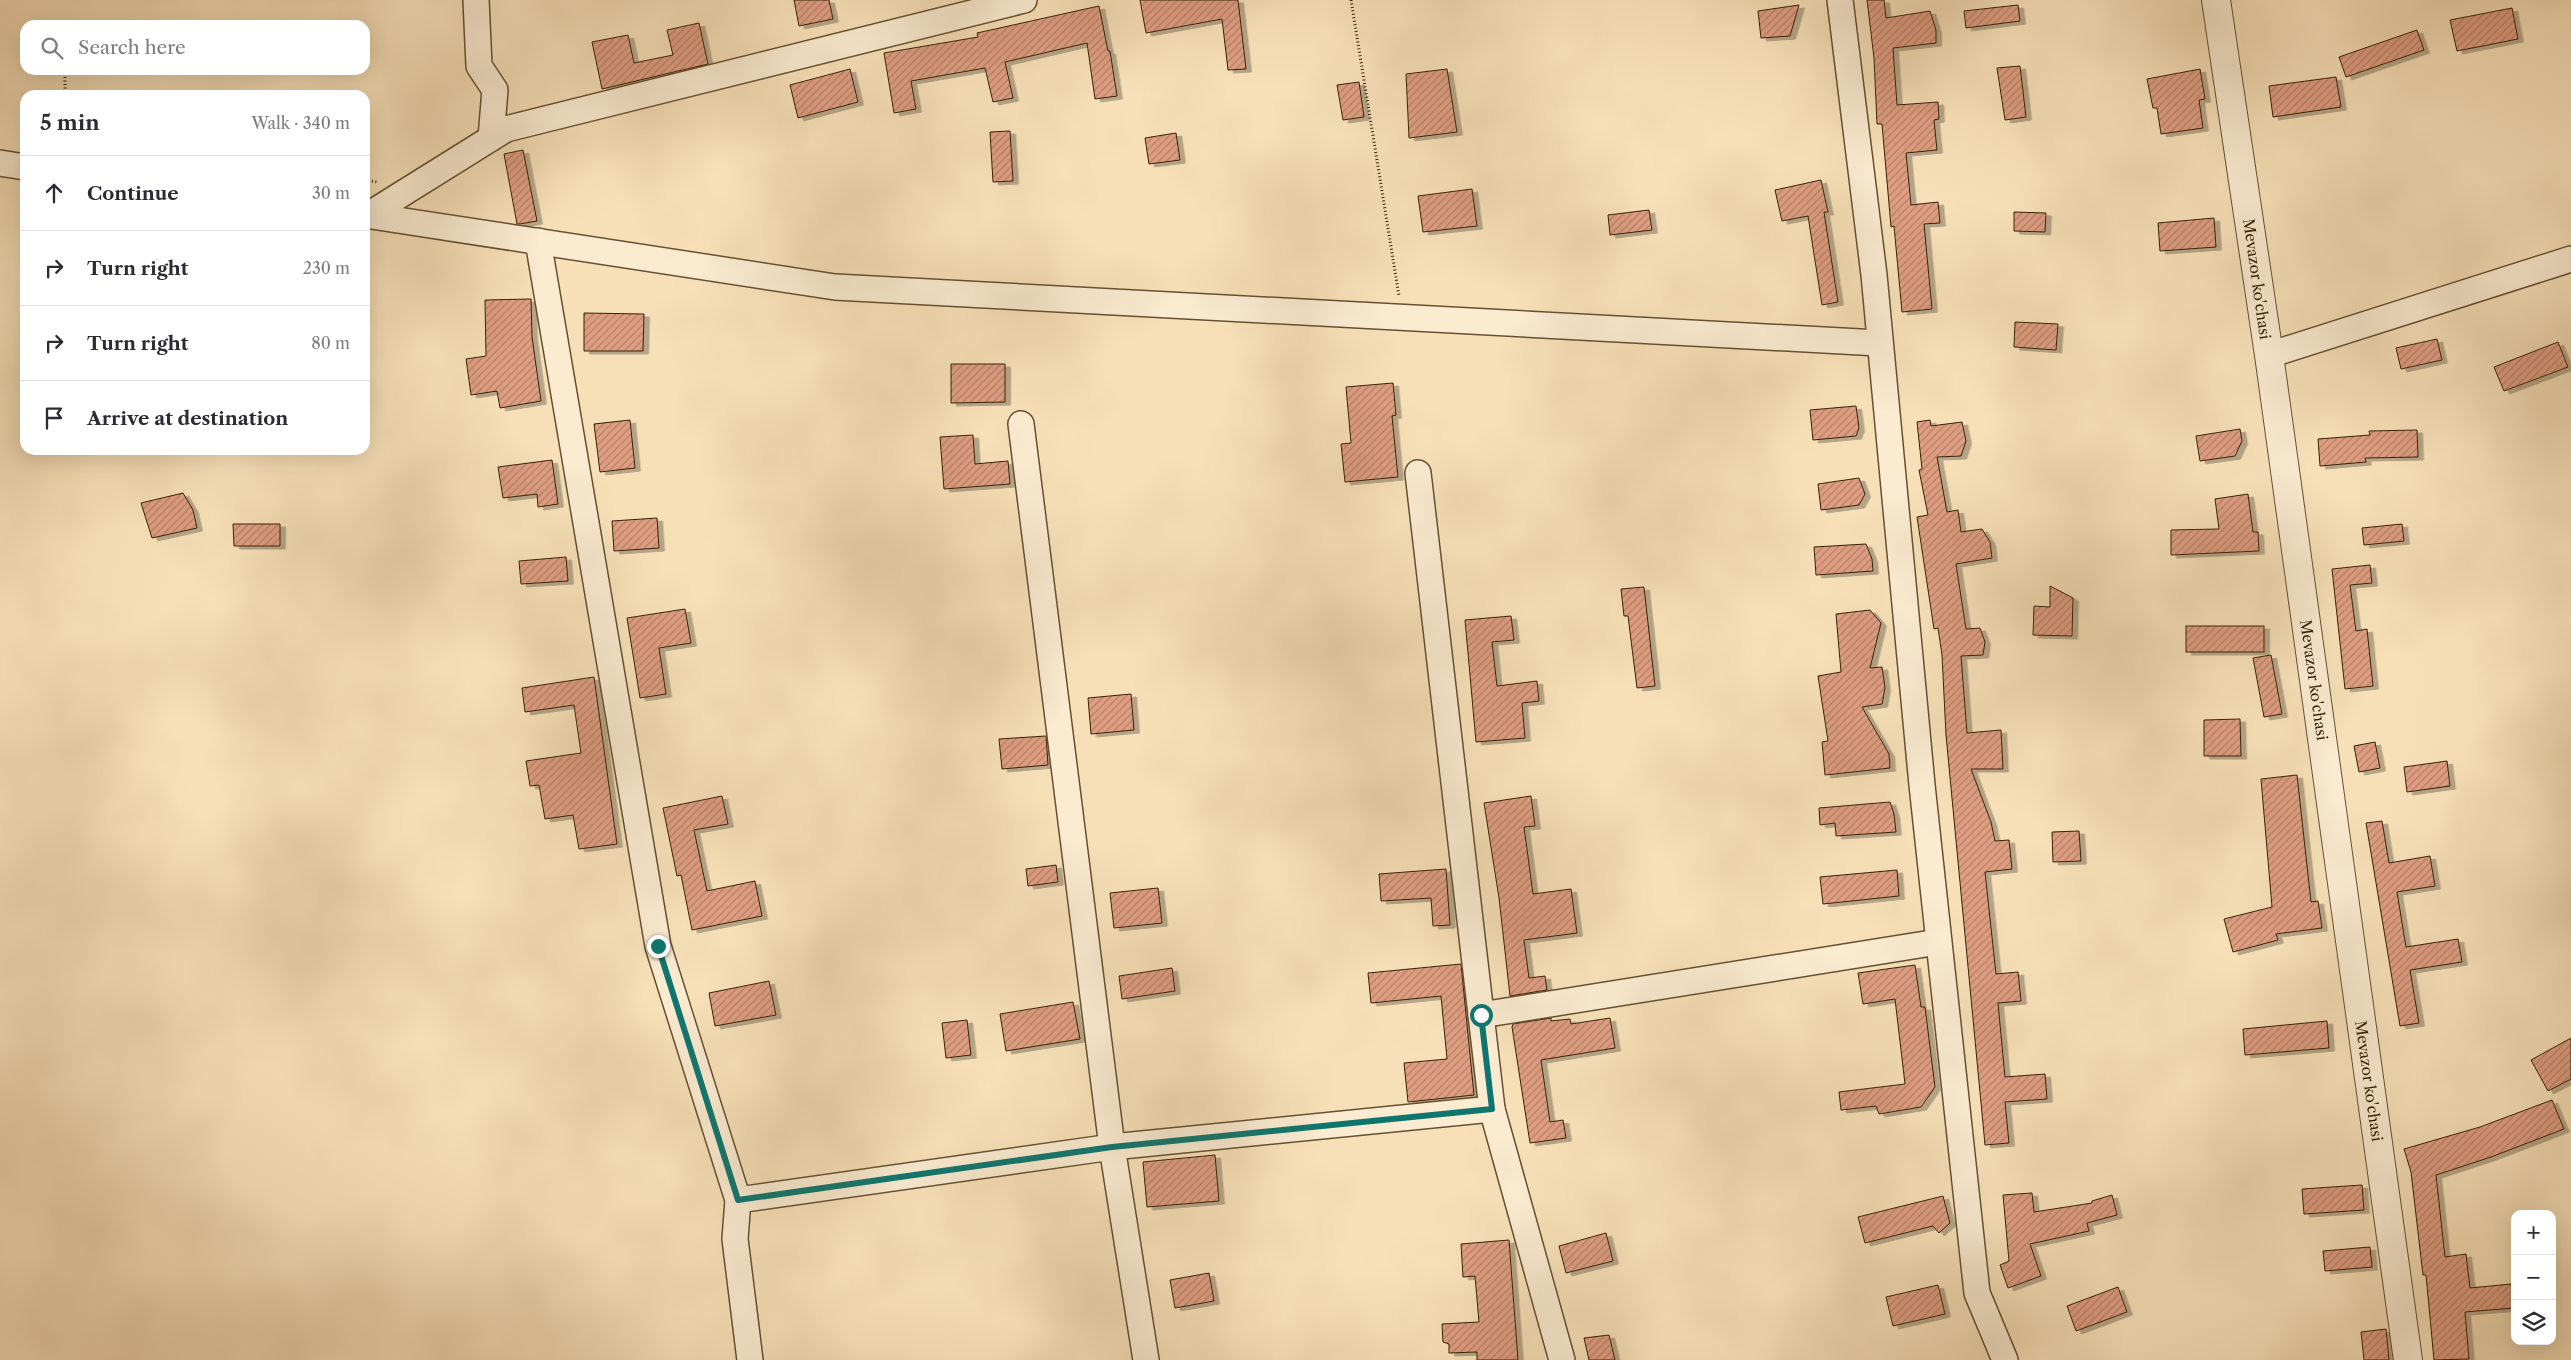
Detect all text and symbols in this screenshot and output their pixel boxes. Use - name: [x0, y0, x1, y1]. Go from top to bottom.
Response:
- search box: [20, 20, 370, 75]
- icon: search: [38, 34, 66, 62]
- text: Search here: [78, 36, 186, 59]
- text: 5 min: [40, 110, 100, 135]
- text: Walk · 340 m: [251, 113, 350, 133]
- icon: ahead: [40, 179, 68, 207]
- text: Continue: [87, 182, 179, 205]
- text: 30 m: [312, 183, 350, 203]
- street label: Mevazor ko'chasi: [2239, 217, 2275, 341]
- icon: right: [40, 254, 68, 282]
- text: Turn right: [87, 257, 188, 280]
- text: 230 m: [303, 258, 350, 278]
- icon: right: [40, 329, 68, 357]
- text: Turn right: [87, 332, 188, 355]
- text: 80 m: [311, 333, 350, 353]
- icon: arrive: [40, 404, 68, 432]
- text: Arrive at destination: [87, 407, 288, 430]
- street label: Mevazor ko'chasi: [2296, 618, 2332, 742]
- route end: [647, 935, 670, 958]
- route start: [1470, 1004, 1493, 1027]
- street label: Mevazor ko'chasi: [2351, 1019, 2387, 1143]
- map controls: [2511, 1210, 2556, 1345]
- button: +: [2511, 1210, 2556, 1255]
- button: −: [2511, 1255, 2556, 1300]
- button: layers: [2511, 1300, 2556, 1345]

